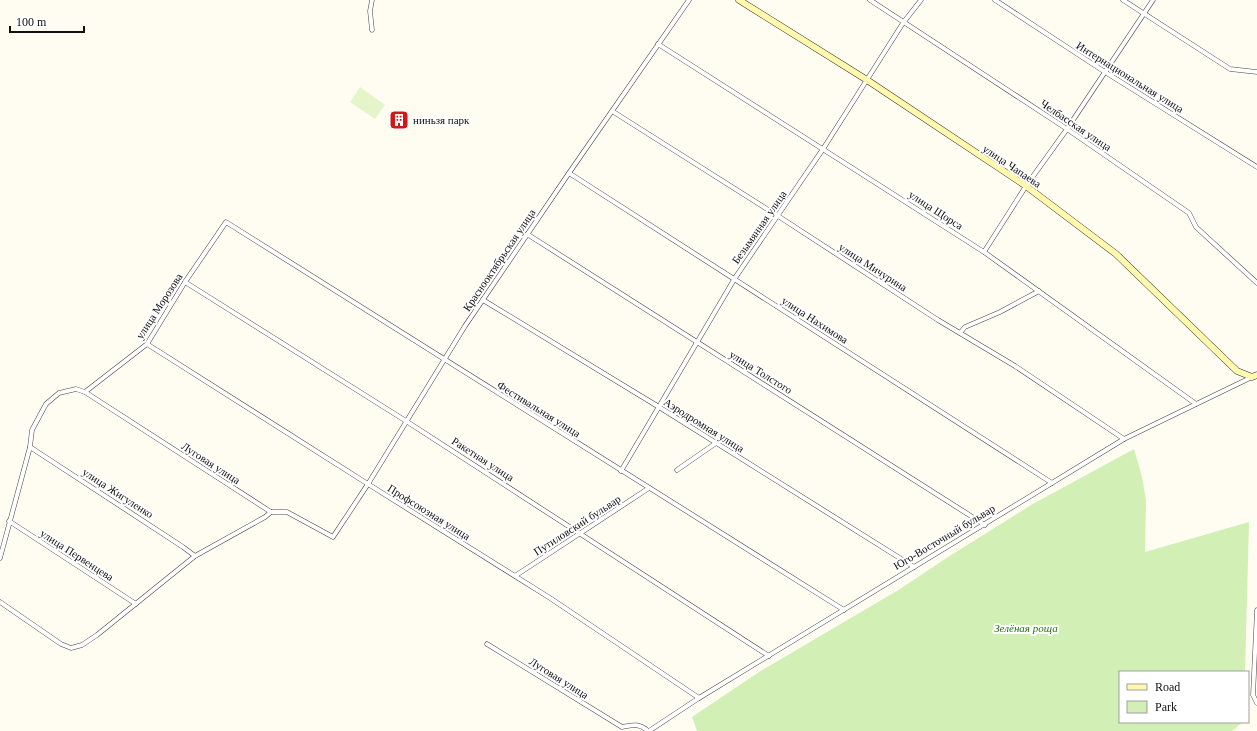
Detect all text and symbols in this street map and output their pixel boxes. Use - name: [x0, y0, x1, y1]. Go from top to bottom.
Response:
- scale bar: [10, 8, 84, 34]
- text: 100 m: [16, 15, 47, 29]
- street label: Интернациональная улица: [1074, 39, 1186, 115]
- street label: Челбасская улица: [1038, 97, 1114, 153]
- building icon: ниньзя парк: [388, 109, 410, 131]
- place label: ниньзя парк: [413, 114, 470, 126]
- street label: улица Чапаева: [981, 142, 1043, 190]
- street label: Безымянная улица: [729, 188, 789, 266]
- street label: улица Щорса: [907, 188, 965, 232]
- street label: Краснооктябрьская улица: [460, 207, 538, 313]
- street label: улица Мичурина: [837, 241, 909, 294]
- street label: улица Морозова: [133, 271, 185, 341]
- street label: улица Нахимова: [780, 294, 850, 346]
- street label: улица Толстого: [728, 348, 795, 396]
- street label: Фестивальная улица: [495, 379, 583, 440]
- street label: Аэродромная улица: [662, 395, 746, 455]
- street label: Ракетная улица: [450, 434, 516, 484]
- street label: Луговая улица: [179, 440, 243, 486]
- street label: улица Жигуленко: [80, 466, 156, 521]
- street label: Профсоюзная улица: [386, 482, 472, 542]
- street label: Путиловский бульвар: [531, 492, 623, 558]
- street label: Юго-Восточный бульвар: [891, 502, 997, 572]
- street label: улица Первенцева: [38, 527, 116, 583]
- park label: Зелёная роща: [994, 622, 1058, 634]
- street label: Луговая улица: [527, 655, 591, 701]
- legend: [1119, 671, 1249, 723]
- text: Road: [1155, 680, 1180, 694]
- text: Park: [1155, 700, 1177, 714]

